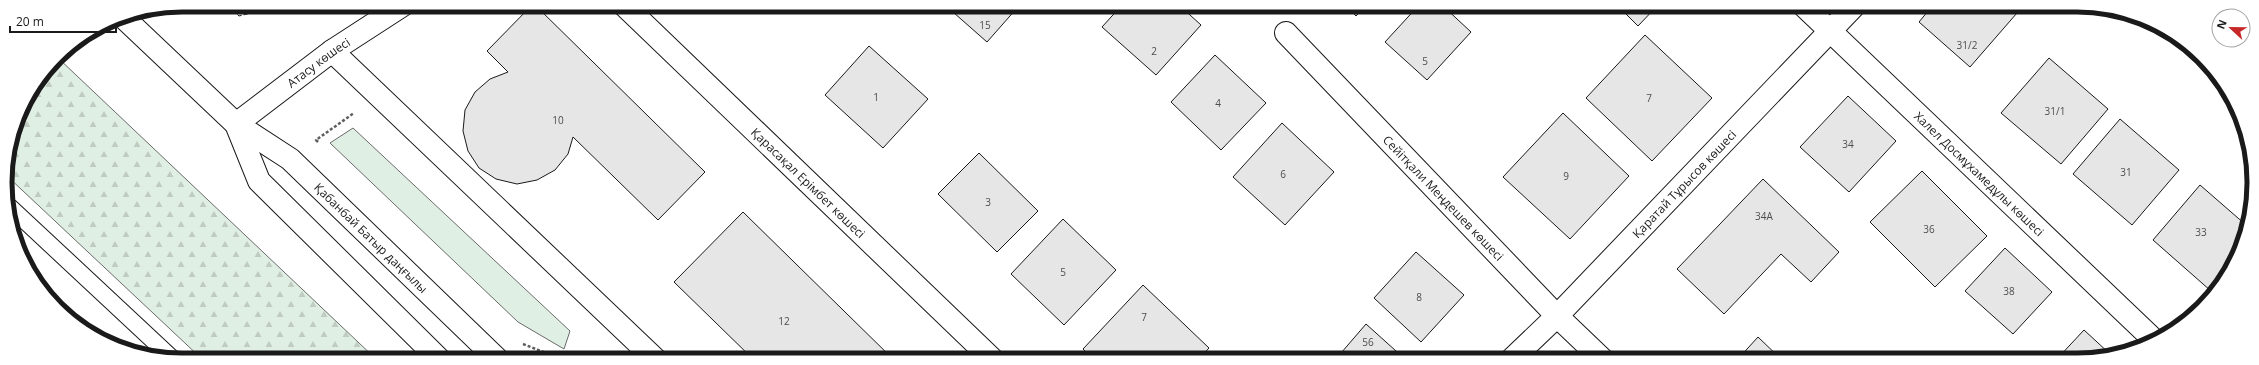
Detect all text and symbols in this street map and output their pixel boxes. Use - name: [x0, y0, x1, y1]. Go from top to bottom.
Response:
- scale bar: [10, 8, 116, 34]
- north arrow: [2211, 8, 2251, 48]
- text: 20 m: [16, 13, 44, 30]
- text: N: [2213, 17, 2230, 31]
- house number: 15: [979, 18, 991, 32]
- street label: Атасу көшесі: [283, 33, 353, 91]
- house number: 31/2: [1957, 38, 1978, 52]
- house number: 2: [1151, 44, 1157, 58]
- house number: 5: [1422, 54, 1428, 68]
- house number: 1: [873, 90, 879, 104]
- house number: 7: [1646, 91, 1652, 105]
- house number: 4: [1215, 96, 1221, 110]
- house number: 31/1: [2045, 104, 2065, 118]
- street label: Халел Досмұхамедұлы көшесі: [1911, 107, 2048, 240]
- house number: 10: [552, 113, 564, 127]
- street label: Қарасақал Ерімбет көшесі: [748, 124, 869, 241]
- street label: Қаратай Тұрысов көшесі: [1628, 126, 1740, 241]
- street label: Сейітқали Меңдешев көшесі: [1380, 131, 1508, 264]
- house number: 34: [1842, 137, 1854, 151]
- house number: 31: [2120, 165, 2132, 179]
- house number: 6: [1280, 167, 1286, 181]
- house number: 9: [1563, 169, 1569, 183]
- street label: Қабанбай Батыр даңғылы: [311, 179, 432, 296]
- house number: 3: [985, 195, 991, 209]
- house number: 34А: [1755, 209, 1774, 223]
- house number: 36: [1923, 222, 1935, 236]
- house number: 33: [2195, 225, 2207, 239]
- house number: 5: [1060, 265, 1066, 279]
- house number: 38: [2003, 284, 2015, 298]
- house number: 8: [1416, 290, 1422, 304]
- house number: 7: [1141, 310, 1147, 324]
- house number: 12: [778, 314, 790, 328]
- house number: 56: [1362, 335, 1374, 349]

